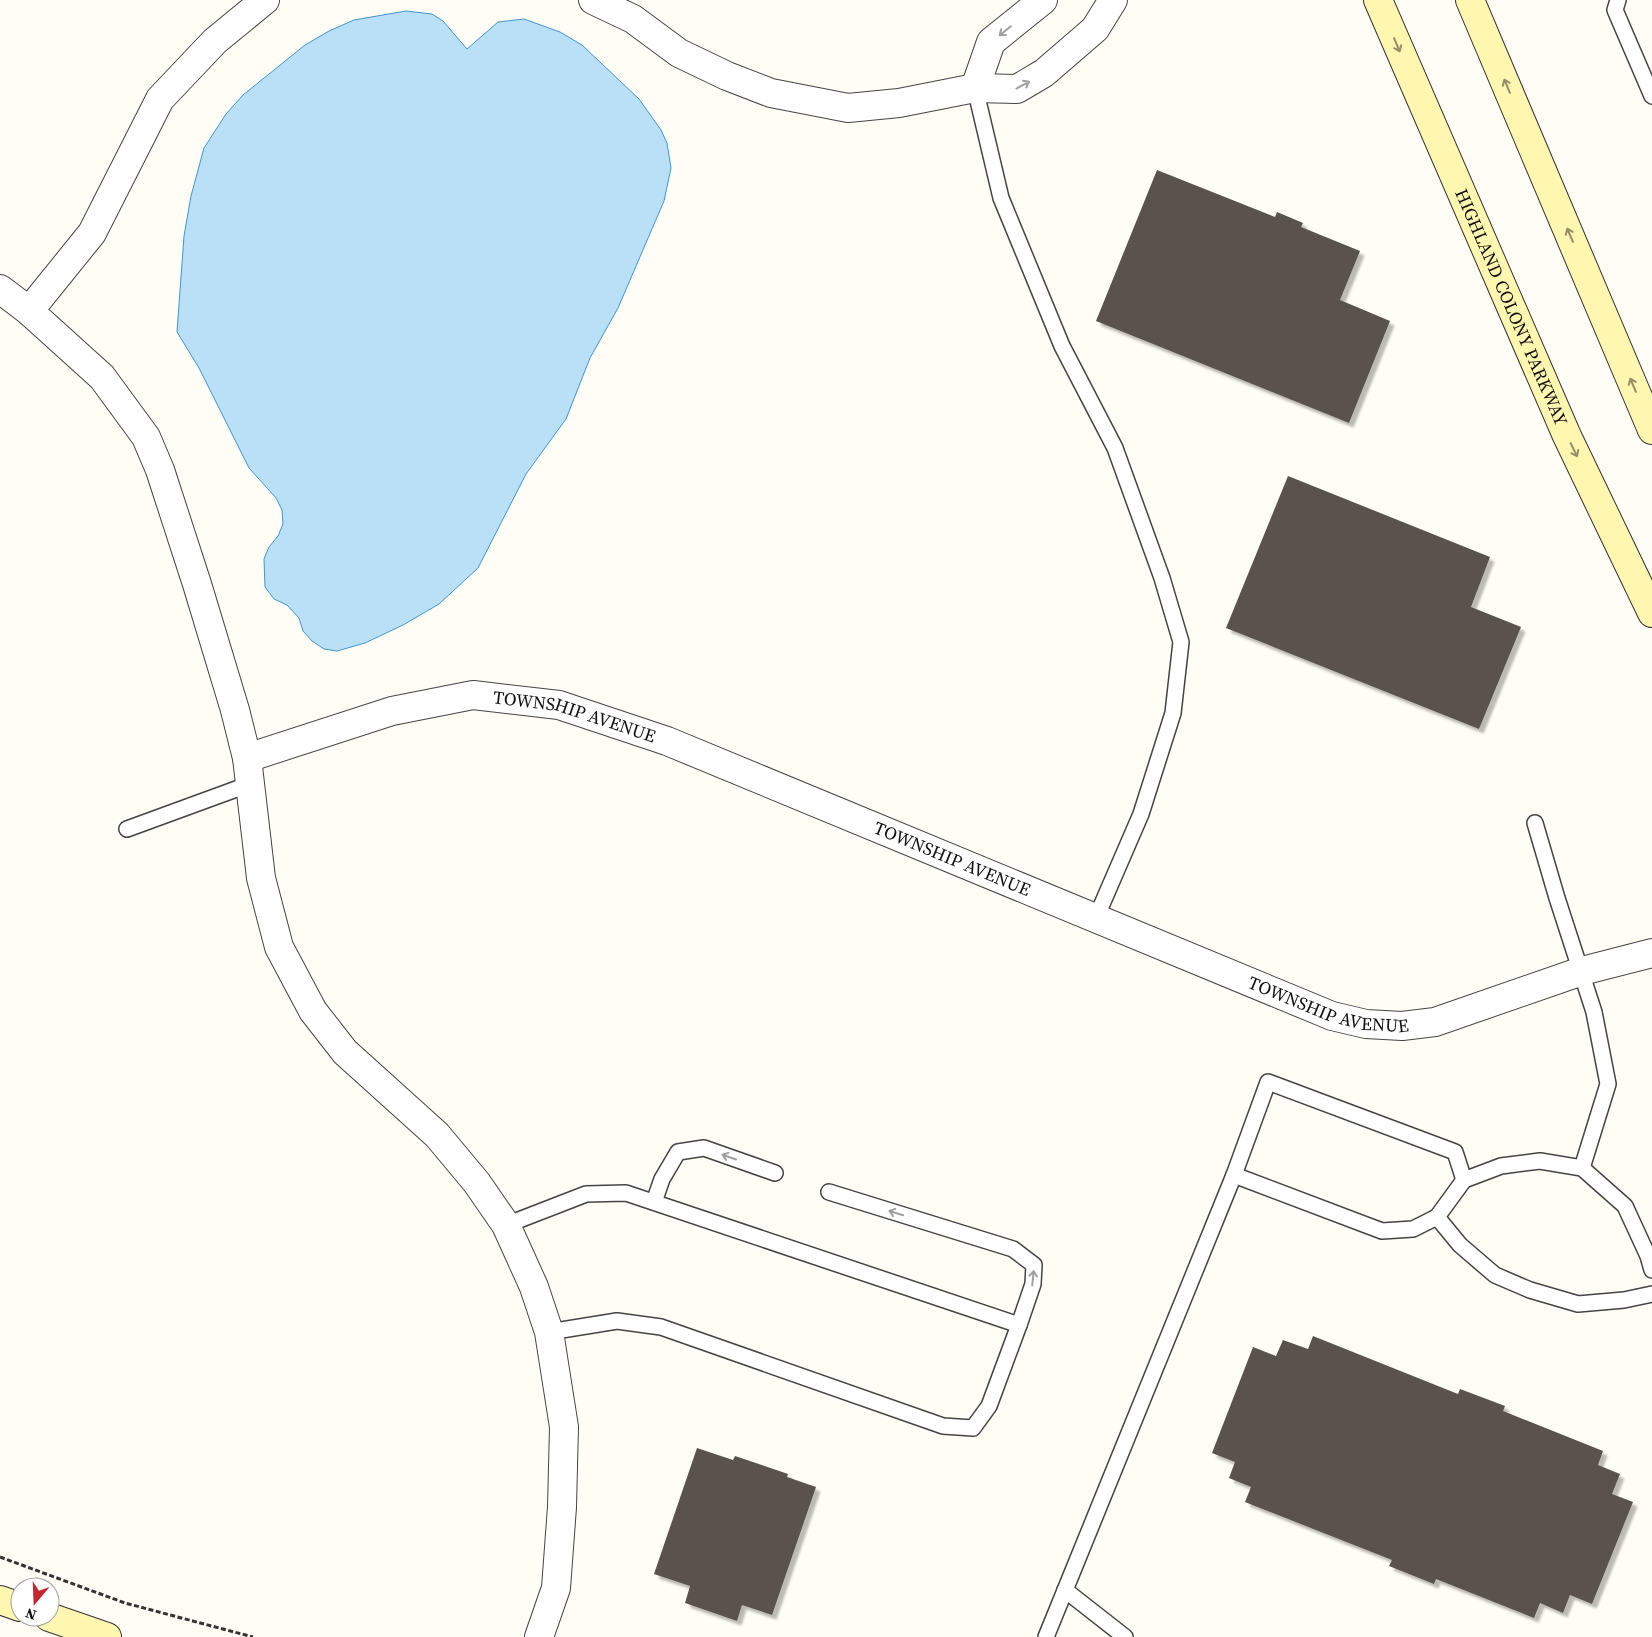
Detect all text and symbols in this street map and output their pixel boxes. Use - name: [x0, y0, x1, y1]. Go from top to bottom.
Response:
- one-way arrow: [999, 25, 1012, 36]
- one-way arrow: [1393, 37, 1403, 52]
- one-way arrow: [1501, 79, 1511, 94]
- one-way arrow: [1015, 80, 1030, 89]
- street label: HIGHLAND COLONY PARKWAY: [1449, 185, 1574, 430]
- one-way arrow: [1564, 228, 1574, 243]
- one-way arrow: [1627, 378, 1637, 393]
- one-way arrow: [1570, 442, 1579, 457]
- street label: TOWNSHIP AVENUE: [492, 684, 659, 748]
- street label: TOWNSHIP AVENUE: [870, 815, 1035, 902]
- street label: TOWNSHIP AVENUE: [1245, 970, 1410, 1038]
- one-way arrow: [722, 1152, 738, 1161]
- one-way arrow: [888, 1207, 904, 1217]
- one-way arrow: [1028, 1271, 1038, 1287]
- north arrow: [10, 1577, 60, 1627]
- text: N: [23, 1603, 39, 1625]

